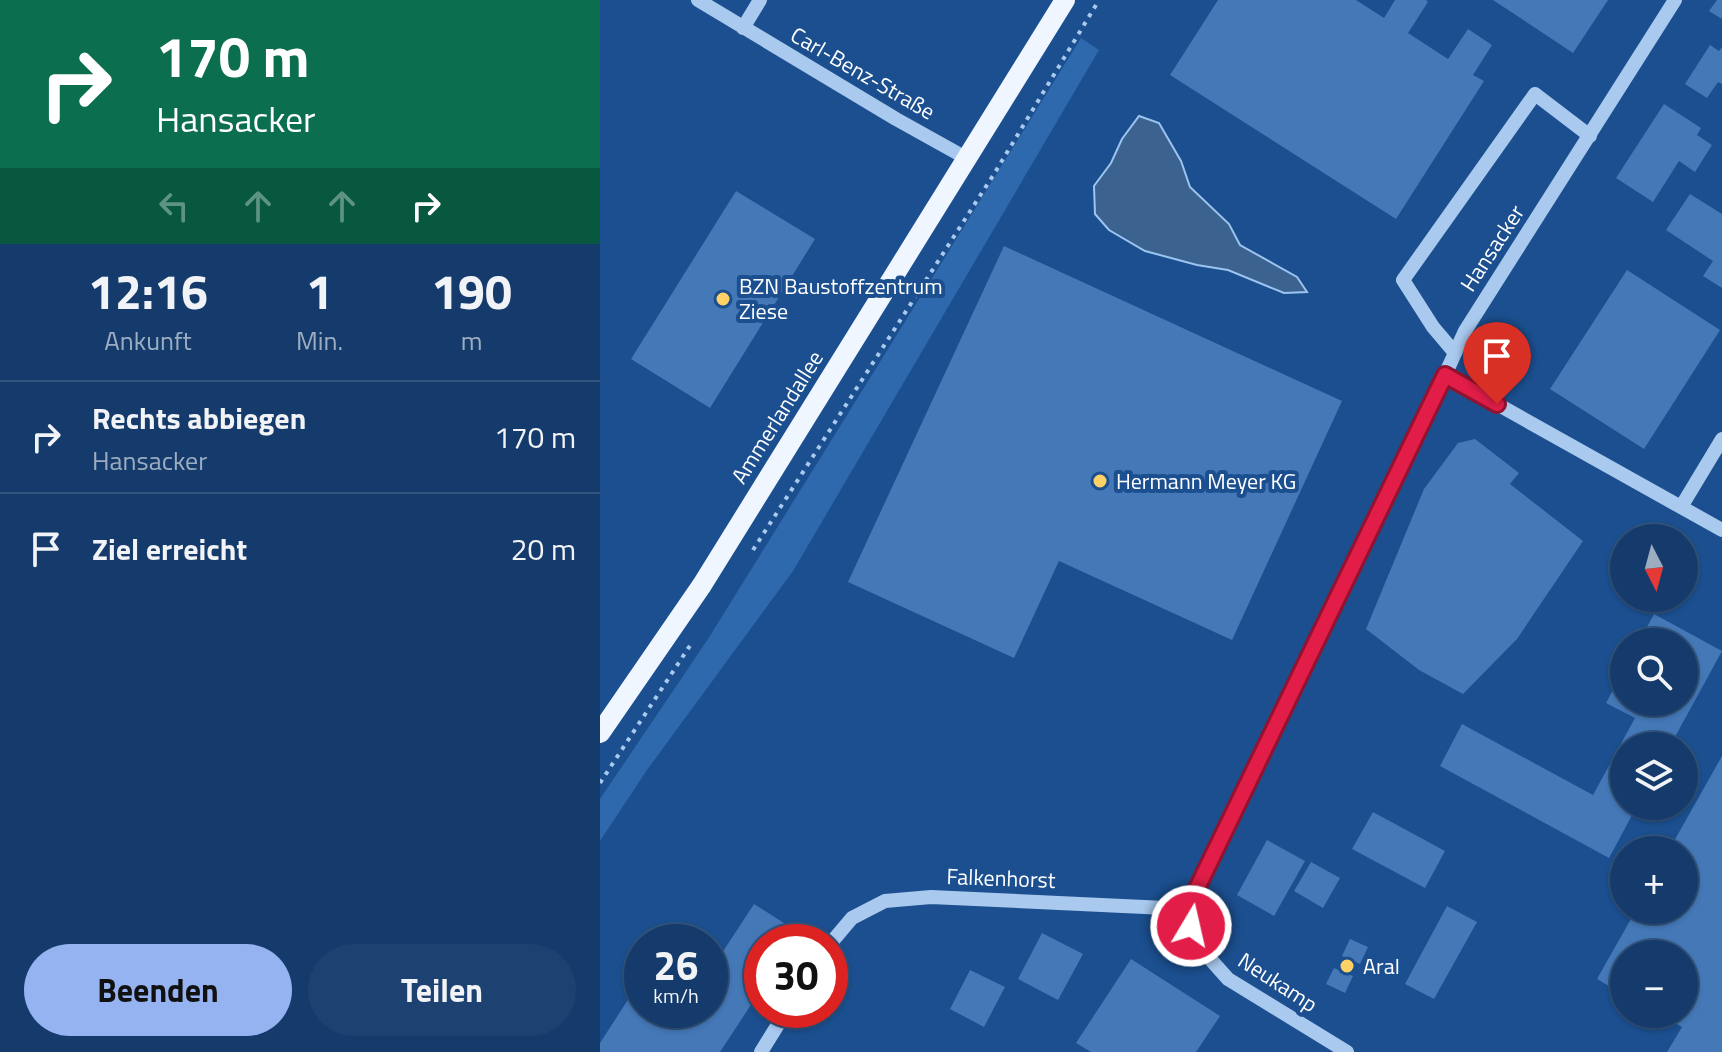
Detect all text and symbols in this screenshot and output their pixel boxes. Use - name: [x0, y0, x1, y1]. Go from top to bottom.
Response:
- text: 170 m: [156, 14, 309, 99]
- street label: Carl-Benz-Straße: [784, 18, 942, 128]
- icon: right: [24, 32, 128, 136]
- text: Hansacker: [156, 91, 316, 146]
- icon: left: [152, 184, 196, 228]
- icon: ahead: [236, 184, 280, 228]
- icon: ahead: [320, 184, 364, 228]
- icon: right: [404, 184, 448, 228]
- street label: Hansacker: [1451, 198, 1533, 298]
- text: 12:16: [88, 255, 208, 328]
- text: 1: [306, 255, 333, 328]
- text: 190: [431, 255, 512, 328]
- place label: BZN Baustoffzentrum Ziese: [739, 269, 943, 328]
- marker: BZN Baustoffzentrum Ziese: [714, 290, 732, 308]
- text: Ankunft: [104, 321, 192, 360]
- text: Min.: [296, 321, 343, 360]
- text: m: [461, 321, 482, 360]
- pin: [1463, 322, 1531, 404]
- icon: arrive: [1475, 334, 1519, 378]
- street label: Ammerlandallee: [722, 344, 832, 490]
- text: Rechts abbiegen: [92, 395, 306, 441]
- text: 170 m: [494, 414, 576, 460]
- icon: right: [24, 415, 68, 459]
- text: Hansacker: [92, 441, 207, 480]
- place label: Hermann Meyer KG: [1116, 464, 1296, 498]
- marker: Hermann Meyer KG: [1091, 472, 1109, 490]
- north arrow: [1610, 524, 1698, 612]
- map controls: [1610, 524, 1698, 1028]
- text: Ziel erreicht: [92, 526, 247, 572]
- text: 20 m: [511, 526, 576, 572]
- icon: arrive: [24, 527, 68, 571]
- button: search: [1610, 628, 1698, 716]
- button: layers: [1610, 732, 1698, 820]
- button: +: [1610, 836, 1698, 924]
- street label: Falkenhorst: [946, 859, 1056, 897]
- position arrow: [1149, 884, 1233, 968]
- speed limit sign: 30: [744, 924, 848, 1028]
- text: 26: [654, 935, 698, 996]
- button: −: [1610, 940, 1698, 1028]
- street label: Neukamp: [1231, 943, 1325, 1021]
- button: Beenden: [24, 944, 292, 1036]
- button: Teilen: [308, 944, 576, 1036]
- place label: Aral: [1363, 949, 1400, 983]
- marker: Aral: [1338, 957, 1356, 975]
- text: km/h: [653, 980, 699, 1011]

